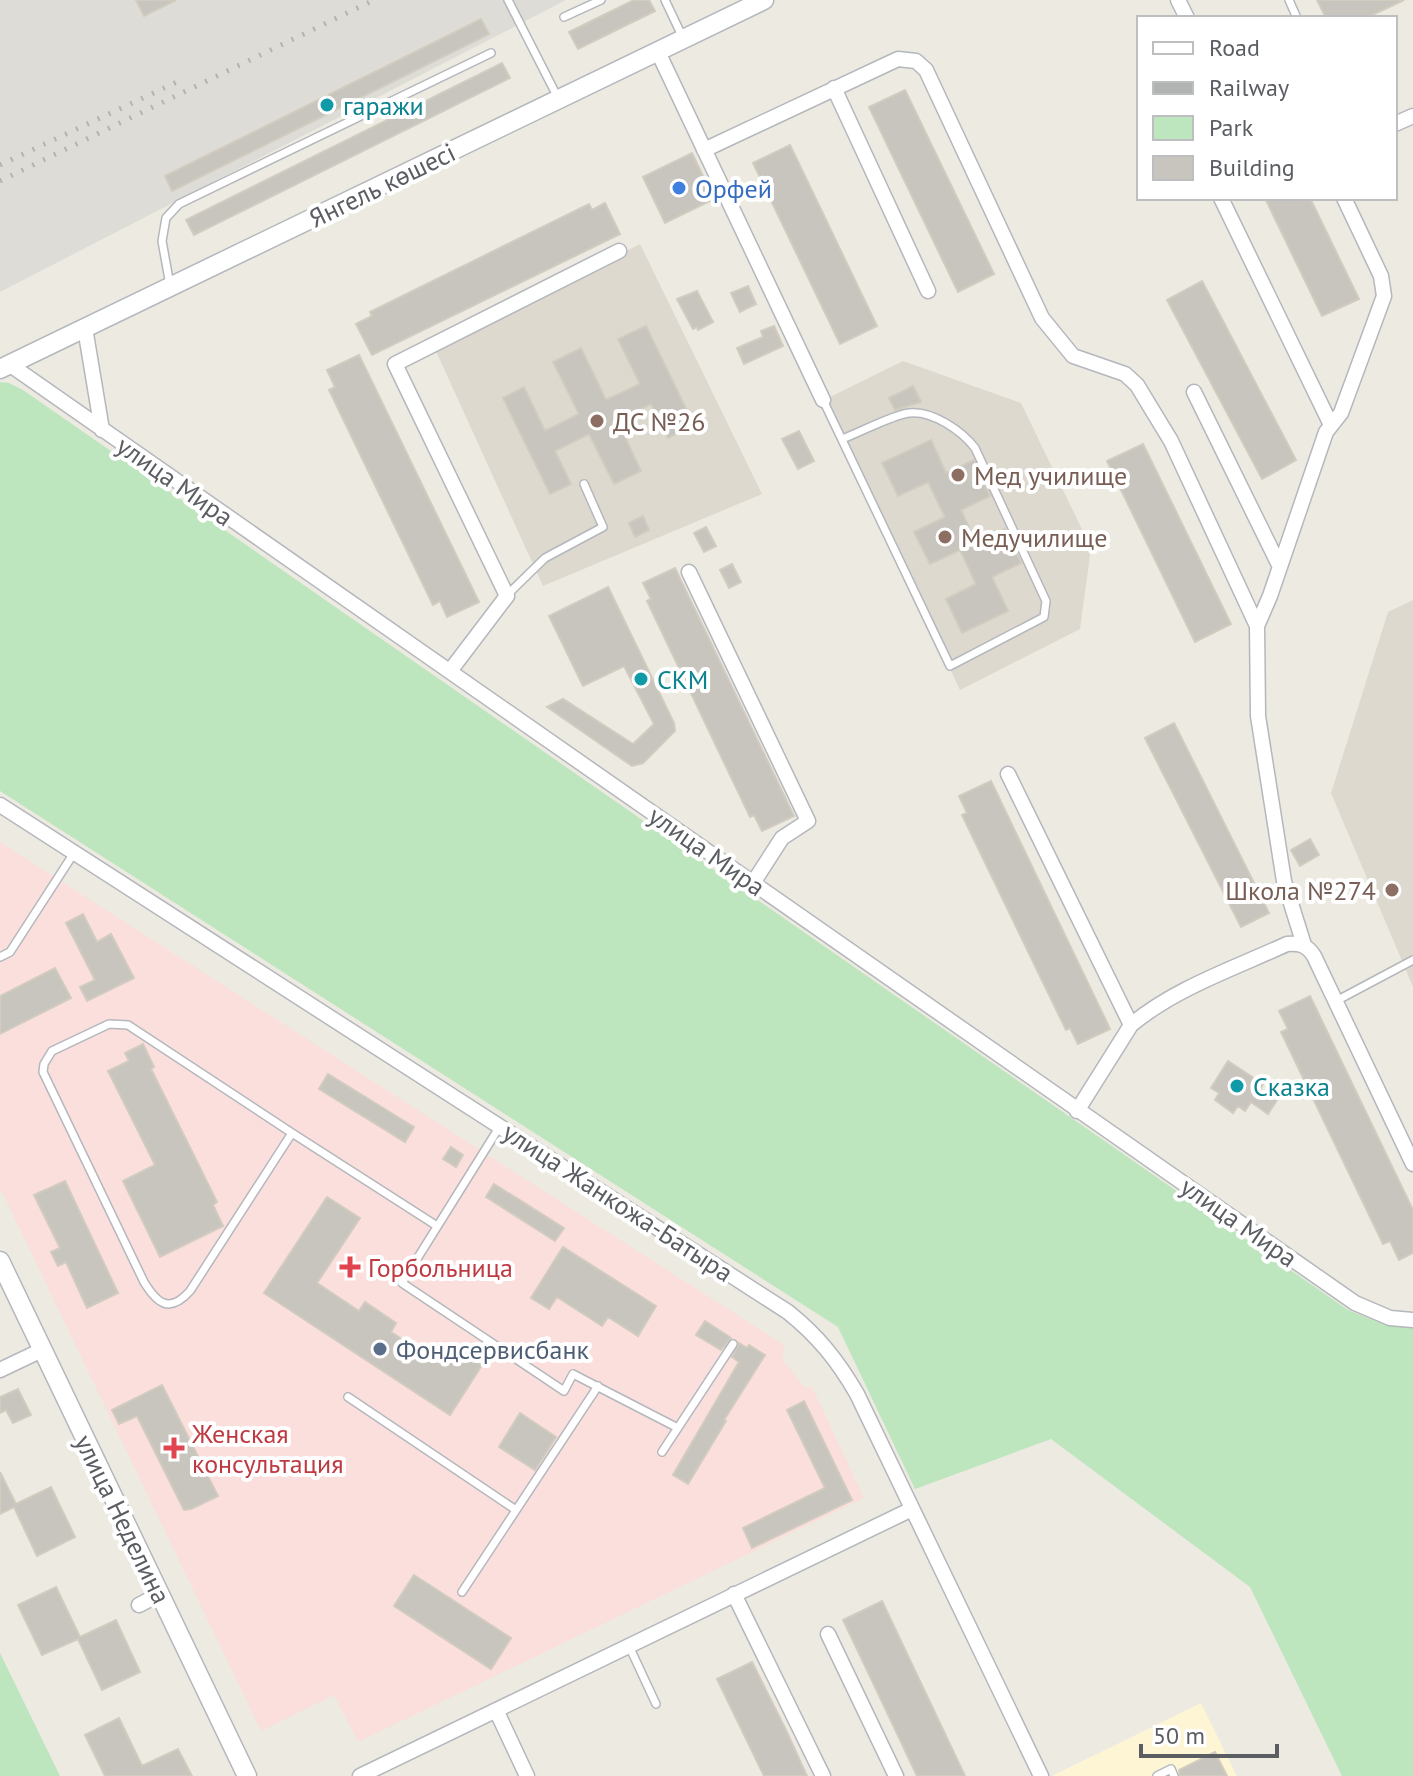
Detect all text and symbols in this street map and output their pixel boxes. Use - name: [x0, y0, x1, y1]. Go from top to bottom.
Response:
- legend: [1137, 16, 1397, 200]
- text: Road: [1209, 32, 1260, 63]
- text: Railway: [1209, 72, 1289, 103]
- place label: гаражи: [343, 89, 424, 122]
- marker: гаражи: [318, 96, 336, 114]
- text: Park: [1209, 112, 1254, 143]
- street label: Янгель көшесі: [303, 135, 461, 235]
- text: Building: [1209, 152, 1295, 183]
- place label: Орфей: [695, 172, 772, 205]
- marker: Орфей: [670, 179, 688, 197]
- place label: ДС №26: [613, 405, 705, 438]
- marker: ДС №26: [588, 412, 606, 430]
- street label: улица Мира: [110, 429, 240, 533]
- place label: Мед училище: [974, 459, 1127, 492]
- marker: Мед училище: [949, 466, 967, 484]
- place label: Медучилище: [961, 521, 1107, 554]
- marker: Медучилище: [936, 528, 954, 546]
- place label: СКМ: [657, 663, 708, 696]
- marker: СКМ: [632, 670, 650, 688]
- street label: улица Мира: [642, 799, 772, 903]
- place label: Школа №274: [1225, 874, 1376, 907]
- marker: Школа №274: [1383, 881, 1401, 899]
- place label: Сказка: [1253, 1070, 1330, 1103]
- marker: Сказка: [1228, 1077, 1246, 1095]
- street label: улица Жанкожа-Батыра: [497, 1115, 739, 1289]
- street label: улица Мира: [1174, 1170, 1304, 1274]
- place label: Горбольница: [368, 1251, 513, 1284]
- marker: Горбольница: [339, 1256, 361, 1278]
- place label: Фондсервисбанк: [396, 1333, 589, 1366]
- marker: Фондсервисбанк: [371, 1340, 389, 1358]
- place label: Женская консультация: [191, 1417, 343, 1480]
- street label: улица Неделина: [68, 1429, 178, 1609]
- marker: Женская консультация: [163, 1437, 185, 1459]
- scale bar: [1141, 1708, 1277, 1758]
- text: 50 m: [1153, 1720, 1205, 1751]

